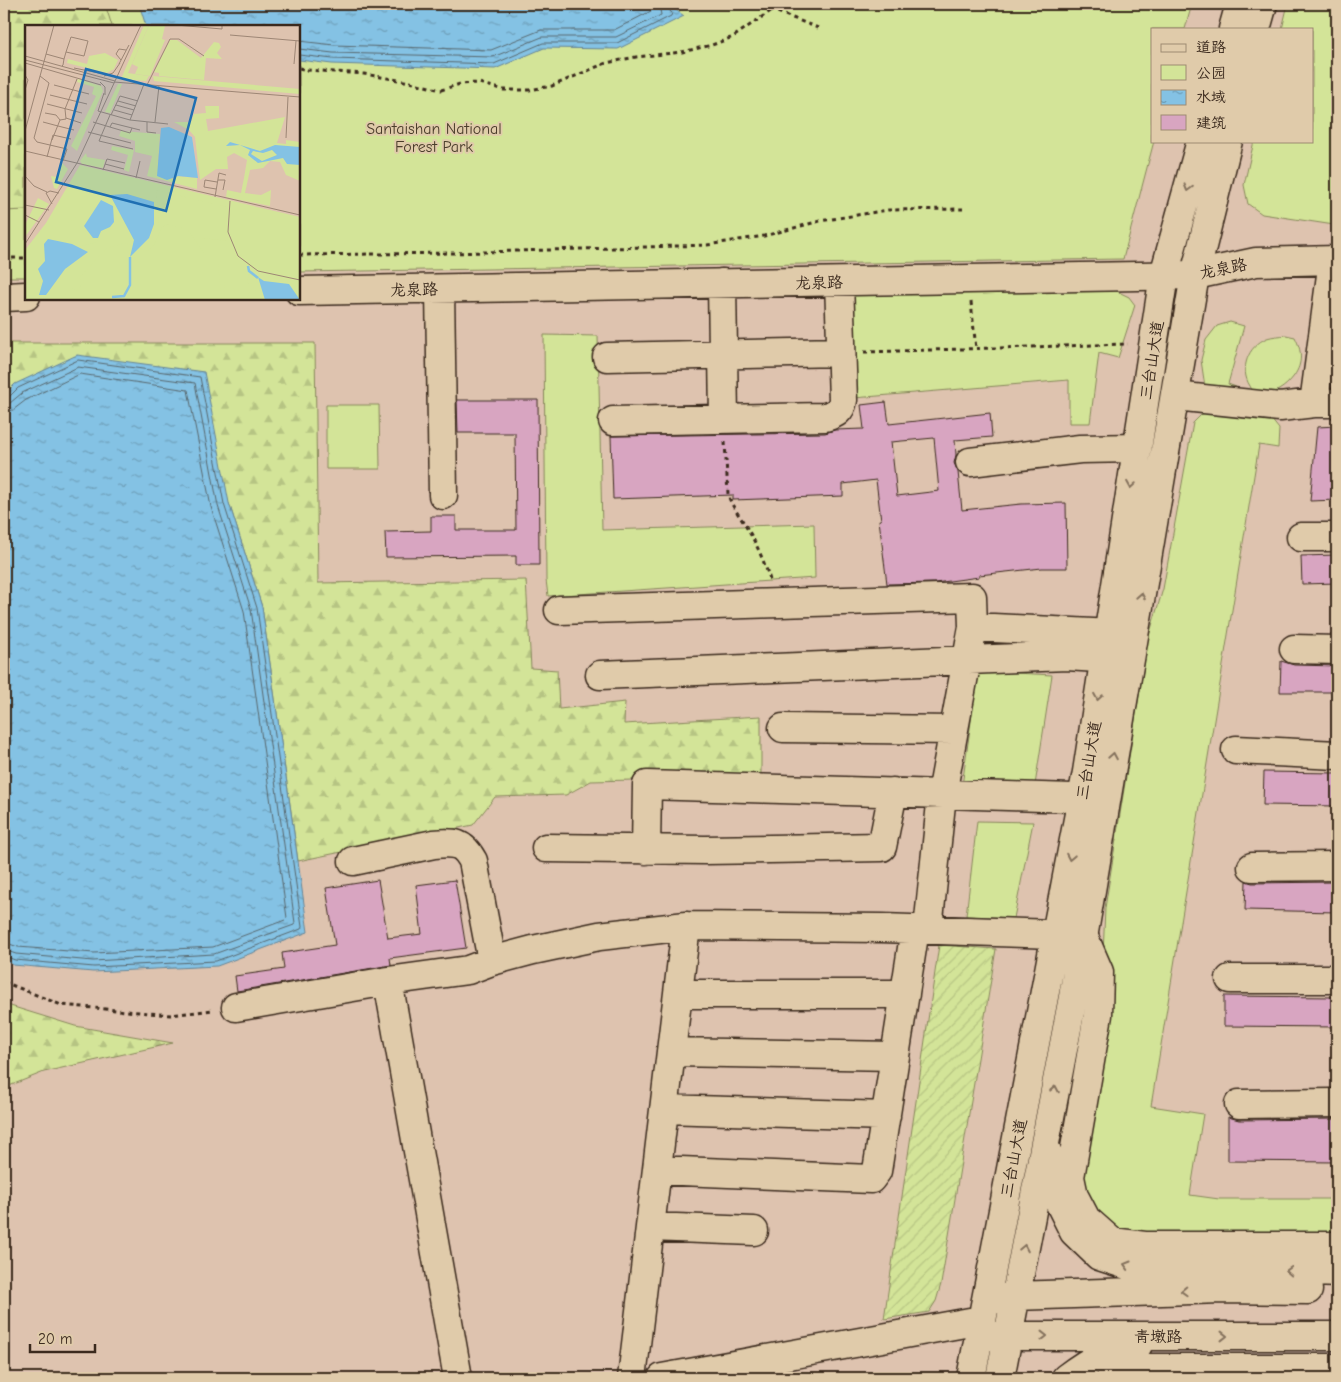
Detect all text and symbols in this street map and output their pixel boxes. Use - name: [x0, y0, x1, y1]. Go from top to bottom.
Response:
- inset map: [25, 25, 300, 300]
- legend: [1151, 28, 1314, 142]
- text: 道路: [1196, 38, 1226, 56]
- text: 公园: [1196, 64, 1226, 82]
- text: 水域: [1196, 88, 1226, 106]
- text: 建筑: [1196, 114, 1226, 132]
- park label: Santaishan National Forest Park: [366, 120, 502, 156]
- one-way arrow: [1184, 184, 1194, 192]
- street label: 龙泉路: [1198, 256, 1248, 282]
- street label: 龙泉路: [795, 274, 843, 292]
- street label: 龙泉路: [390, 281, 438, 299]
- street label: 三台山大道: [1137, 319, 1167, 401]
- one-way arrow: [1127, 481, 1137, 489]
- one-way arrow: [1135, 592, 1145, 600]
- one-way arrow: [1094, 693, 1104, 702]
- street label: 三台山大道: [1073, 719, 1105, 801]
- one-way arrow: [1108, 752, 1118, 761]
- one-way arrow: [1066, 853, 1076, 862]
- one-way arrow: [1049, 1084, 1059, 1093]
- street label: 三台山大道: [998, 1117, 1030, 1199]
- one-way arrow: [1018, 1244, 1029, 1253]
- one-way arrow: [1123, 1260, 1131, 1270]
- one-way arrow: [1284, 1266, 1292, 1276]
- one-way arrow: [1179, 1285, 1187, 1296]
- scale bar: [30, 1322, 95, 1354]
- street label: 青墩路: [1134, 1328, 1182, 1346]
- text: 20 m: [38, 1330, 72, 1348]
- one-way arrow: [1041, 1331, 1049, 1341]
- one-way arrow: [1221, 1331, 1229, 1341]

